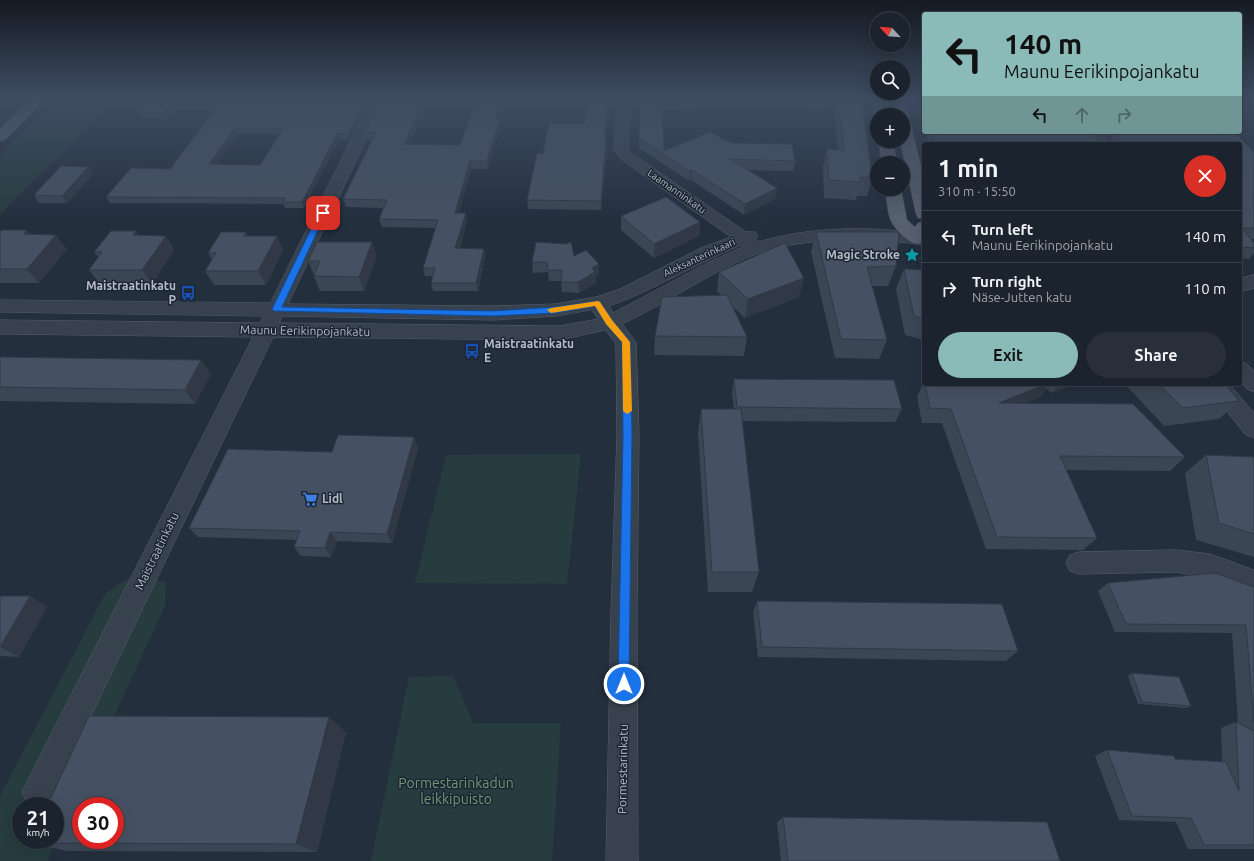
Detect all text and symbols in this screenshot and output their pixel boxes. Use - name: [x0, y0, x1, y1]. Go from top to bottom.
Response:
- north arrow: [870, 12, 910, 52]
- map controls: [870, 12, 910, 196]
- icon: left: [938, 28, 990, 80]
- text: 140 m: [1004, 28, 1082, 59]
- button: search: [870, 60, 910, 100]
- text: Maunu Eerikinpojankatu: [1004, 61, 1199, 81]
- icon: left: [1029, 104, 1051, 126]
- icon: ahead: [1071, 104, 1093, 126]
- icon: right: [1113, 104, 1135, 126]
- button: +: [870, 108, 910, 148]
- text: 1 min: [938, 155, 999, 182]
- button: close: [1184, 155, 1226, 197]
- button: −: [870, 156, 910, 196]
- street label: Laamanninkatu: [645, 167, 708, 216]
- text: 310 m · 15:50: [938, 184, 1016, 198]
- pin: [306, 196, 340, 230]
- icon: arrive: [312, 202, 334, 224]
- text: Turn left: [972, 221, 1033, 238]
- icon: left: [938, 226, 960, 248]
- text: 140 m: [1184, 228, 1226, 245]
- street label: Aleksanterinkaari: [662, 236, 737, 279]
- text: Maunu Eerikinpojankatu: [972, 238, 1113, 252]
- place icon: Magic Stroke: [903, 246, 921, 264]
- place label: Magic Stroke: [826, 248, 900, 261]
- text: Turn right: [972, 273, 1042, 290]
- icon: right: [938, 278, 960, 300]
- place label: Maistraatinkatu P: [86, 279, 176, 306]
- text: 110 m: [1184, 280, 1226, 297]
- bus stop icon: Maistraatinkatu P: [179, 284, 197, 302]
- text: Näse-Jutten katu: [972, 290, 1072, 304]
- street label: Maunu Eerikinpojankatu: [240, 323, 370, 338]
- button: Exit: [938, 332, 1078, 378]
- button: Share: [1086, 332, 1226, 378]
- place label: Maistraatinkatu E: [484, 337, 574, 364]
- bus stop icon: Maistraatinkatu E: [463, 342, 481, 360]
- supermarket icon: Lidl: [301, 490, 319, 508]
- place label: Lidl: [322, 492, 343, 505]
- street label: Maistraatinkatu: [132, 510, 181, 592]
- position arrow: [603, 663, 645, 705]
- street label: Pormestarinkatu: [615, 724, 630, 814]
- park label: Pormestarinkadun leikkipuisto: [398, 775, 514, 807]
- speed limit sign: 30: [72, 797, 124, 849]
- text: 21: [27, 806, 49, 829]
- text: km/h: [26, 827, 50, 838]

